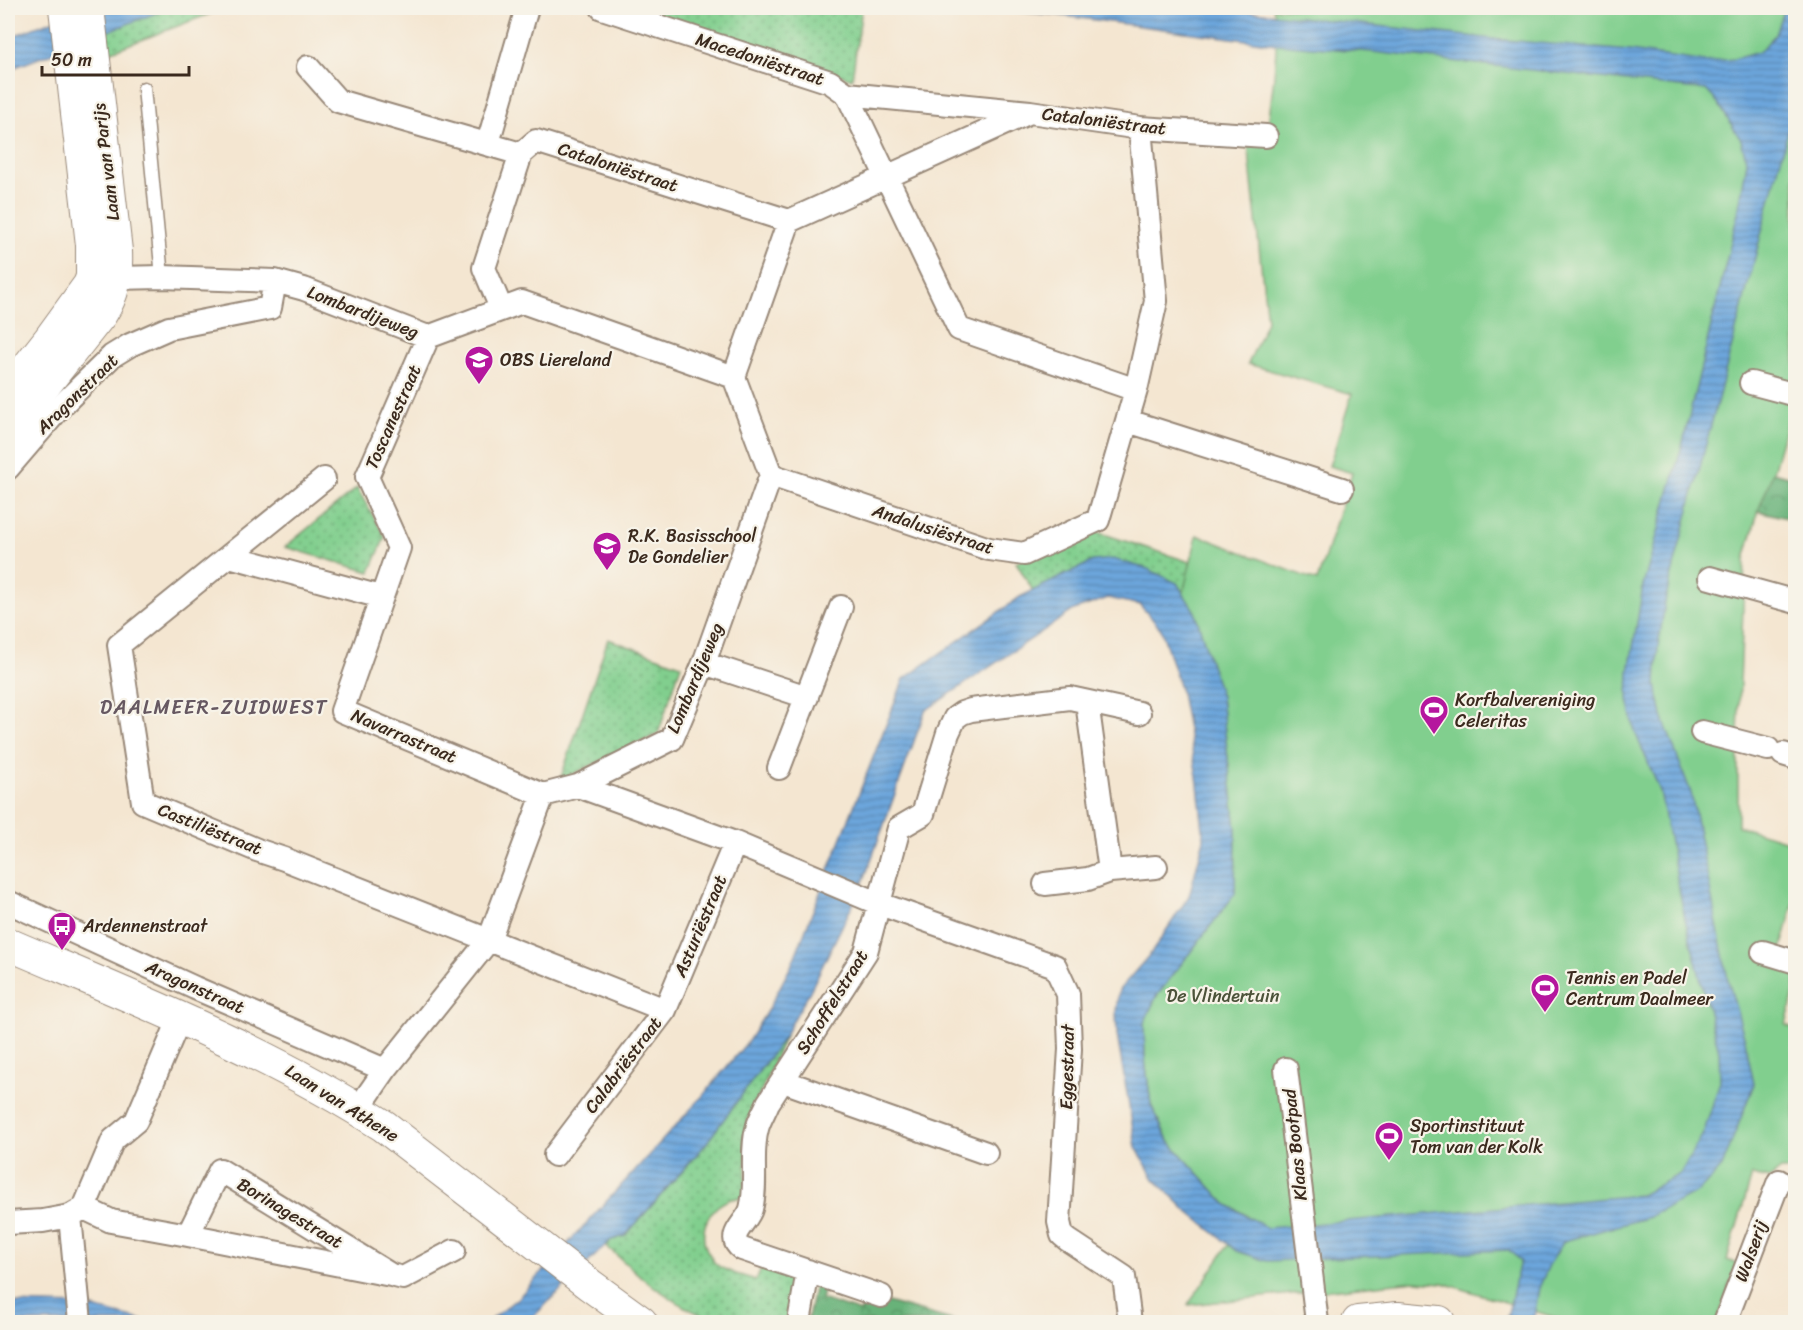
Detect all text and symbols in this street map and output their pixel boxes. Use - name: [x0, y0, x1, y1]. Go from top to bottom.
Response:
- street label: Macedoniëstraat: [691, 23, 829, 95]
- scale bar: [42, 39, 189, 77]
- text: 50 m: [51, 44, 92, 76]
- street label: Cataloniëstraat: [1040, 98, 1168, 144]
- street label: Laan van Parijs: [83, 101, 129, 223]
- street label: Cataloniëstraat: [554, 133, 682, 202]
- street label: Lombardijeweg: [302, 276, 424, 348]
- school or university icon: OBS Liereland: [463, 344, 495, 386]
- place label: OBS Liereland: [500, 344, 613, 376]
- street label: Aragonstraat: [27, 346, 126, 443]
- street label: Toscanestraat: [356, 359, 430, 475]
- street label: Andalusiëstraat: [867, 494, 998, 564]
- place label: R.K. Basisschool De Gondelier: [628, 520, 757, 573]
- school or university icon: R.K. Basisschool De Gondelier: [591, 530, 623, 572]
- street label: Lombardijeweg: [657, 618, 733, 738]
- place label: Korfbalvereniging Celeritas: [1455, 684, 1595, 737]
- district label: DAALMEER-ZUIDWEST: [100, 690, 328, 725]
- sports icon: Korfbalvereniging Celeritas: [1418, 694, 1450, 736]
- street label: Navarrastraat: [346, 699, 462, 773]
- street label: Castiliëstraat: [153, 794, 267, 865]
- street label: Asturiëstraat: [664, 870, 736, 983]
- bus stop icon: Ardennenstraat: [46, 910, 78, 952]
- place label: Ardennenstraat: [82, 910, 208, 942]
- street label: Schoffelstraat: [787, 943, 877, 1061]
- street label: Aragonstraat: [139, 950, 250, 1023]
- place label: Tennis en Padel Centrum Daalmeer: [1566, 962, 1714, 1015]
- sports icon: Tennis en Padel Centrum Daalmeer: [1529, 972, 1561, 1014]
- park label: De Vlindertuin: [1167, 980, 1280, 1012]
- street label: Calabriëstraat: [576, 1009, 670, 1121]
- street label: Eggestraat: [1050, 1023, 1084, 1110]
- street label: Laan van Athene: [278, 1055, 406, 1151]
- street label: Klaas Bootpad: [1273, 1086, 1317, 1202]
- place label: Sportinstituut Tom van der Kolk: [1410, 1110, 1543, 1163]
- sports icon: Sportinstituut Tom van der Kolk: [1373, 1120, 1405, 1162]
- street label: Borinagestraat: [231, 1169, 350, 1258]
- street label: Walserij: [1725, 1215, 1777, 1286]

